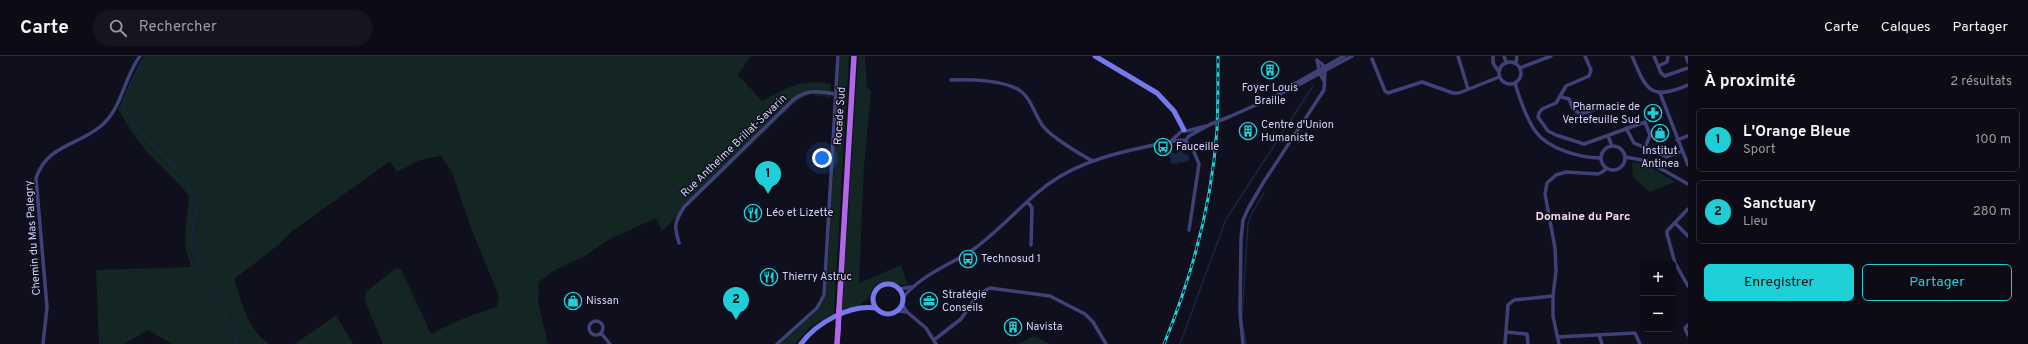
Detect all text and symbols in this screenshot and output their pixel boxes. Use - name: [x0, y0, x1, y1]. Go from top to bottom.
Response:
- search box: [93, 10, 373, 46]
- text: Carte: [20, 16, 69, 40]
- icon: search: [107, 17, 129, 39]
- text: Rechercher: [139, 18, 217, 37]
- text: Carte: [1824, 19, 1859, 36]
- text: Calques: [1881, 19, 1931, 36]
- text: Partager: [1953, 19, 2008, 36]
- building icon: Foyer Louis Braille: [1260, 60, 1280, 80]
- text: À proximité: [1704, 71, 1796, 93]
- text: 2 résultats: [1950, 74, 2012, 90]
- place label: Foyer Louis Braille: [1242, 81, 1298, 108]
- street label: Rocade Sud: [831, 86, 849, 146]
- street label: Rue Anthelme Brillat-Savarin: [678, 92, 790, 200]
- place label: Pharmacie de Vertefeuille Sud: [1562, 100, 1640, 127]
- pharmacy icon: Pharmacie de Vertefeuille Sud: [1643, 103, 1663, 123]
- place label: Centre d'Union Humaniste: [1261, 118, 1334, 145]
- building icon: Centre d'Union Humaniste: [1238, 121, 1258, 141]
- shop icon: Institut Antinea: [1650, 123, 1670, 143]
- text: L'Orange Bleue: [1743, 123, 1850, 142]
- text: 1: [1715, 132, 1721, 148]
- text: 100 m: [1975, 132, 2011, 148]
- bus stop icon: Fauceille: [1153, 137, 1173, 157]
- place label: Fauceille: [1176, 140, 1219, 154]
- text: Sport: [1743, 142, 1776, 158]
- place label: Institut Antinea: [1641, 144, 1679, 171]
- your location: [812, 148, 832, 168]
- pin: 1: [755, 161, 781, 194]
- street label: Chemin du Mas Palegry: [22, 180, 44, 296]
- text: Sanctuary: [1743, 195, 1816, 214]
- restaurant icon: Léo et Lizette: [743, 203, 763, 223]
- text: 2: [1714, 204, 1722, 220]
- text: 280 m: [1973, 204, 2011, 220]
- place label: Léo et Lizette: [766, 206, 834, 220]
- district label: Domaine du Parc: [1536, 209, 1630, 225]
- text: Lieu: [1743, 214, 1768, 230]
- bus stop icon: Technosud 1: [958, 249, 978, 269]
- place label: Technosud 1: [981, 252, 1041, 266]
- map controls: [1640, 260, 1676, 332]
- button: +: [1640, 260, 1676, 296]
- button: Enregistrer: [1704, 264, 1854, 301]
- button: Partager: [1862, 264, 2012, 301]
- restaurant icon: Thierry Astruc: [759, 267, 779, 287]
- place label: Thierry Astruc: [782, 270, 852, 284]
- pin: 2: [723, 287, 749, 320]
- place label: Stratégie Conseils: [942, 288, 987, 315]
- shop icon: Nissan: [563, 291, 583, 311]
- office icon: Stratégie Conseils: [919, 291, 939, 311]
- place label: Nissan: [586, 294, 619, 308]
- button: −: [1640, 296, 1676, 332]
- building icon: Navista: [1003, 317, 1023, 337]
- place label: Navista: [1026, 320, 1063, 334]

